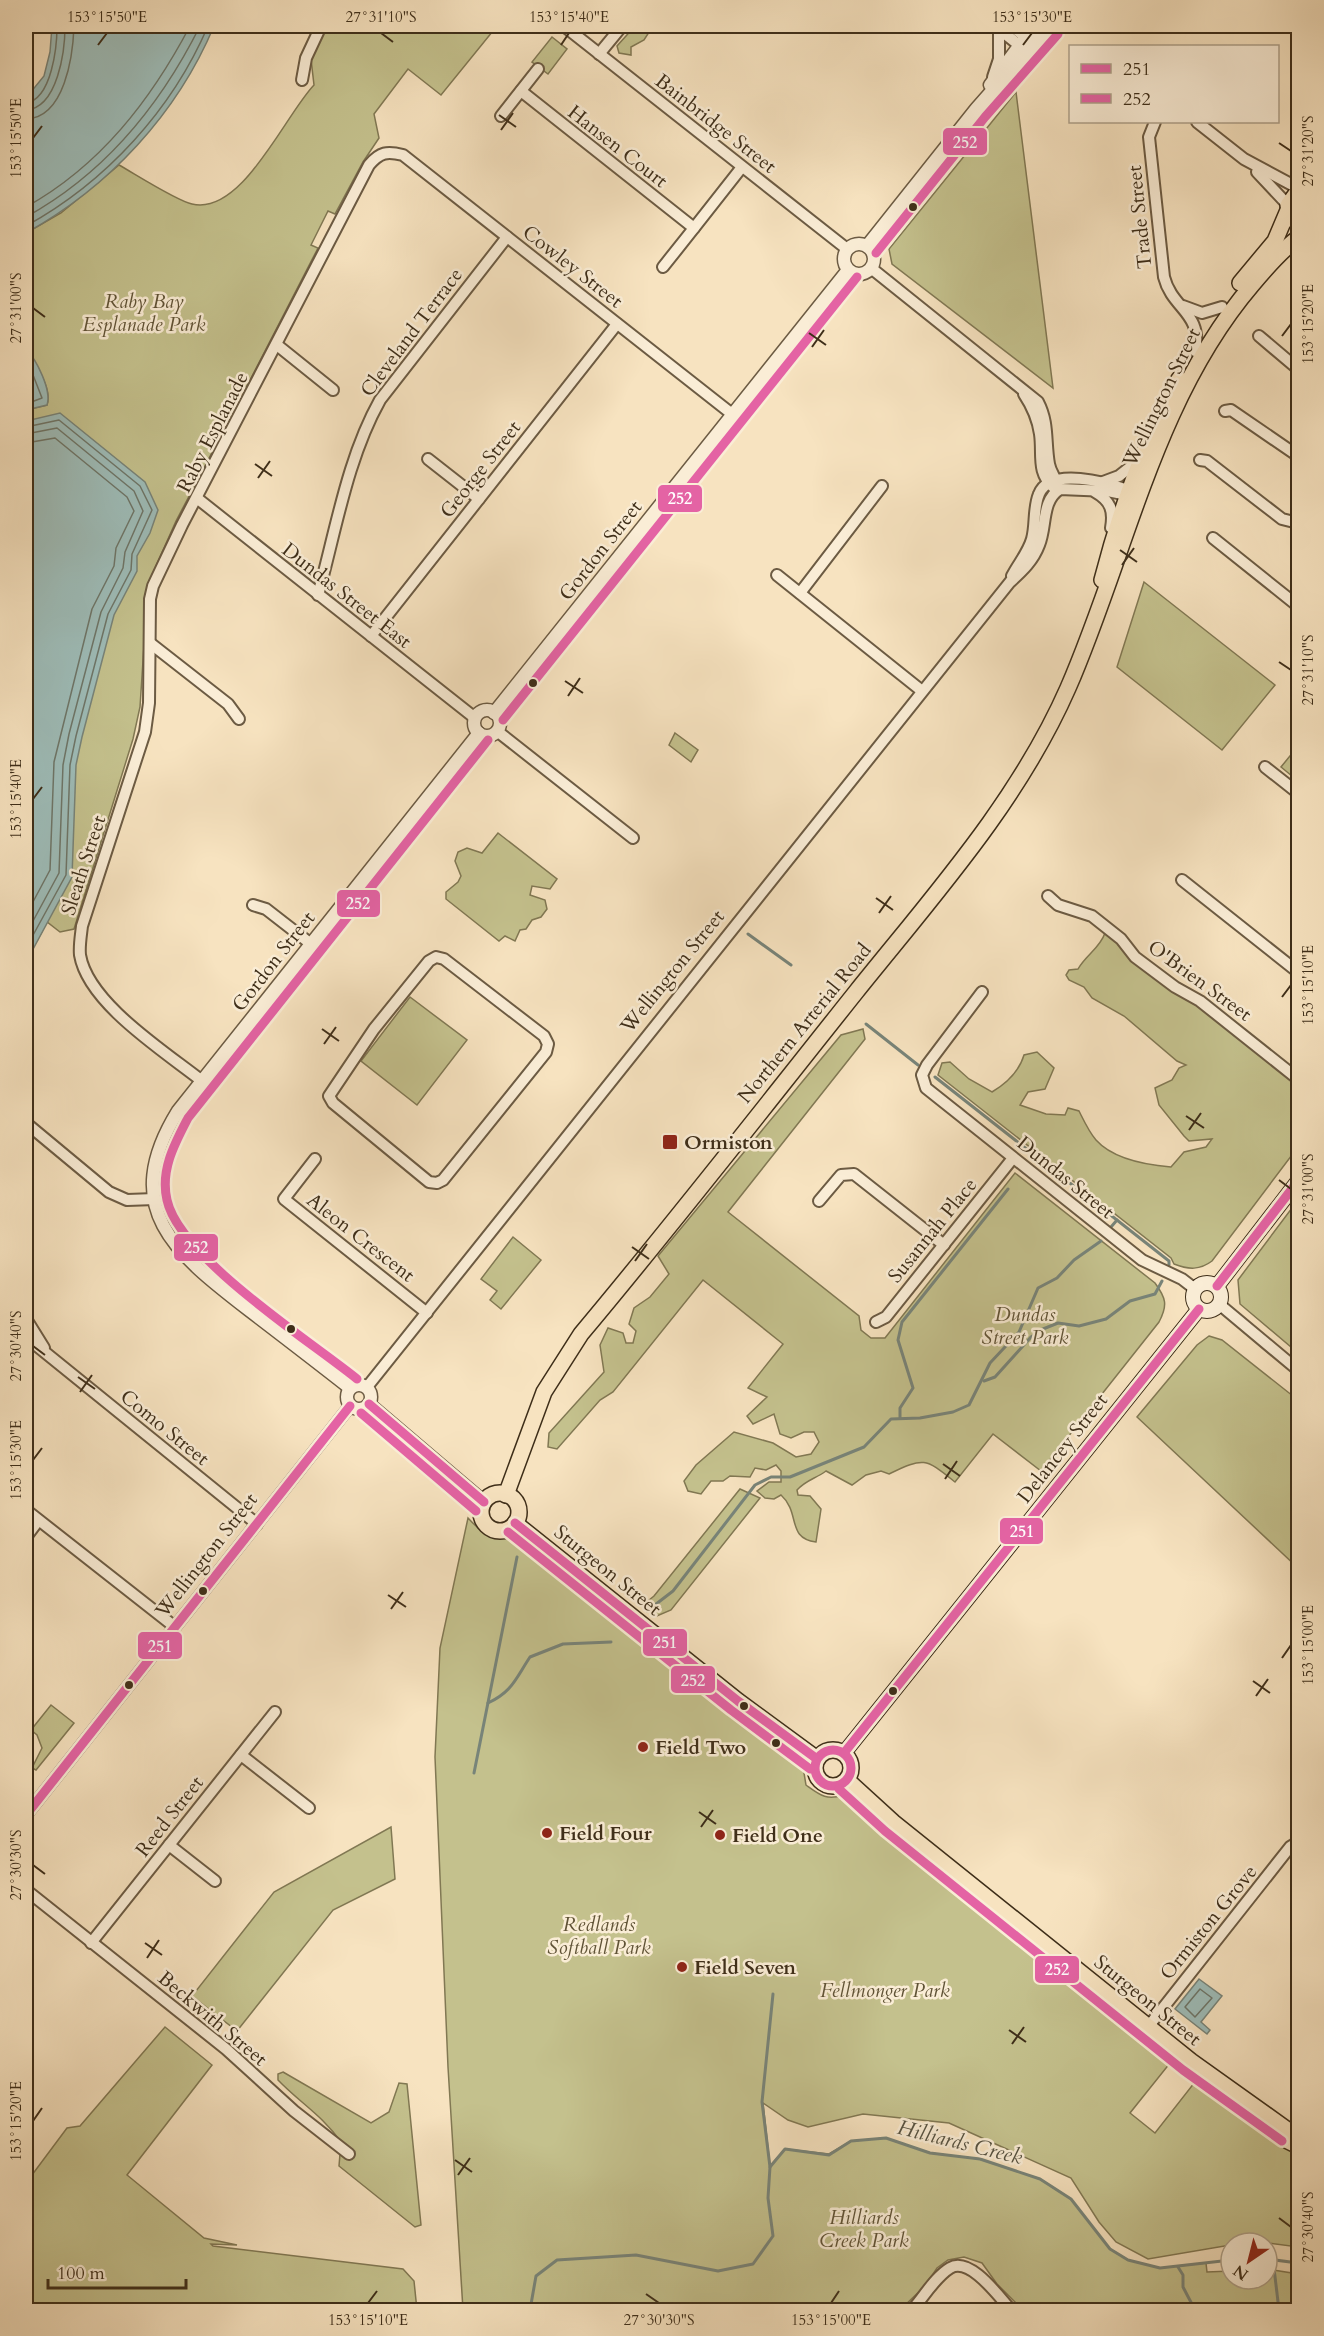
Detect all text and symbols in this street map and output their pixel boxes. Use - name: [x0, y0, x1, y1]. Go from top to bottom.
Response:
- text: 153°15'50"E: [67, 7, 147, 27]
- text: 27°31'10"S: [346, 7, 416, 27]
- text: 153°15'40"E: [529, 7, 609, 27]
- text: 153°15'30"E: [992, 7, 1072, 27]
- legend: [1069, 45, 1279, 123]
- text: 251: [1123, 57, 1151, 82]
- street label: Bainbridge Street: [649, 67, 783, 180]
- text: 252: [1123, 87, 1151, 112]
- text: 153°15'50"E: [6, 98, 26, 178]
- street label: Hansen Court: [562, 99, 674, 194]
- text: 27°31'20"S: [1298, 116, 1318, 186]
- line badge: 252: [942, 127, 988, 156]
- text: 252: [953, 132, 977, 154]
- street label: Trade Street: [1121, 163, 1158, 270]
- unlabelled marker: [907, 201, 919, 213]
- street label: Cowley Street: [517, 219, 629, 314]
- street label: Cleveland Terrace: [354, 262, 469, 402]
- text: 27°31'00"S: [6, 273, 26, 343]
- text: 153°15'20"E: [1298, 284, 1318, 364]
- park label: Raby Bay Esplanade Park: [83, 288, 205, 338]
- street label: Wellington Street: [1116, 323, 1207, 472]
- street label: Raby Esplanade: [170, 367, 255, 497]
- street label: George Street: [434, 414, 527, 524]
- line badge: 252: [657, 484, 703, 513]
- text: 252: [668, 488, 692, 510]
- street label: Gordon Street: [553, 494, 648, 606]
- street label: Dundas Street East: [276, 536, 418, 655]
- text: 27°31'10"S: [1298, 635, 1318, 705]
- unlabelled marker: [527, 677, 539, 689]
- text: 153°15'40"E: [6, 759, 26, 839]
- street label: Sleath Street: [55, 811, 113, 919]
- line badge: 252: [336, 889, 381, 918]
- text: 252: [346, 893, 370, 915]
- street label: Wellington Street: [614, 903, 731, 1039]
- street label: Gordon Street: [226, 905, 321, 1017]
- street label: O'Brien Street: [1142, 934, 1258, 1028]
- street label: Northern Arterial Road: [731, 937, 878, 1109]
- text: 153°15'10"E: [1298, 945, 1318, 1025]
- place label: Ormiston: [684, 1129, 773, 1156]
- street label: Dundas Street: [1011, 1130, 1121, 1225]
- marker: Ormiston: [661, 1133, 679, 1151]
- text: 27°31'00"S: [1298, 1154, 1318, 1224]
- street label: Susannah Place: [882, 1172, 983, 1288]
- street label: Aleon Crescent: [301, 1187, 421, 1289]
- line badge: 252: [173, 1233, 219, 1262]
- text: 252: [184, 1237, 208, 1259]
- park label: Dundas Street Park: [982, 1301, 1068, 1351]
- text: 27°30'40"S: [6, 1311, 26, 1381]
- unlabelled marker: [285, 1323, 297, 1335]
- street label: Como Street: [114, 1383, 215, 1472]
- street label: Delancey Street: [1011, 1387, 1114, 1509]
- text: 153°15'30"E: [6, 1420, 26, 1500]
- street label: Wellington Street: [148, 1487, 264, 1624]
- line badge: 251: [999, 1517, 1044, 1545]
- street label: Sturgeon Street: [548, 1519, 667, 1622]
- text: 251: [1010, 1521, 1034, 1543]
- unlabelled marker: [197, 1585, 209, 1597]
- text: 153°15'00"E: [1298, 1605, 1318, 1685]
- line badge: 251: [642, 1628, 688, 1657]
- line badge: 251: [137, 1631, 183, 1660]
- text: 251: [653, 1632, 677, 1654]
- text: 251: [148, 1636, 172, 1658]
- line badge: 252: [670, 1665, 716, 1694]
- text: 252: [681, 1670, 705, 1692]
- unlabelled marker: [123, 1679, 135, 1691]
- unlabelled marker: [887, 1685, 899, 1697]
- unlabelled marker: [738, 1700, 750, 1712]
- place label: Field Two: [655, 1734, 746, 1761]
- unlabelled marker: [770, 1737, 782, 1749]
- marker: Field Two: [636, 1740, 650, 1754]
- street label: Reed Street: [129, 1770, 210, 1863]
- place label: Field Four: [559, 1820, 653, 1847]
- place label: Field One: [732, 1822, 823, 1849]
- marker: Field Four: [540, 1826, 554, 1840]
- marker: Field One: [713, 1828, 727, 1842]
- text: 27°30'30"S: [6, 1830, 26, 1900]
- street label: Ormiston Grove: [1154, 1859, 1263, 1986]
- park label: Redlands Softball Park: [547, 1911, 651, 1961]
- street label: Sturgeon Street: [1088, 1949, 1207, 2052]
- place label: Field Seven: [694, 1954, 796, 1981]
- line badge: 252: [1034, 1955, 1080, 1984]
- text: 252: [1045, 1959, 1069, 1981]
- marker: Field Seven: [675, 1960, 689, 1974]
- street label: Beckwith Street: [152, 1965, 274, 2073]
- park label: Fellmonger Park: [820, 1977, 950, 2004]
- text: 153°15'20"E: [6, 2081, 26, 2161]
- water label: Hilliards Creek: [894, 2113, 1026, 2172]
- text: 27°30'40"S: [1298, 2192, 1318, 2262]
- park label: Hilliards Creek Park: [819, 2204, 909, 2254]
- north arrow: [1219, 2231, 1279, 2291]
- scale bar: [48, 2252, 186, 2290]
- text: N: [1229, 2259, 1253, 2285]
- text: 100 m: [57, 2261, 105, 2286]
- text: 153°15'10"E: [328, 2310, 408, 2330]
- text: 27°30'30"S: [624, 2310, 694, 2330]
- text: 153°15'00"E: [791, 2310, 871, 2330]

